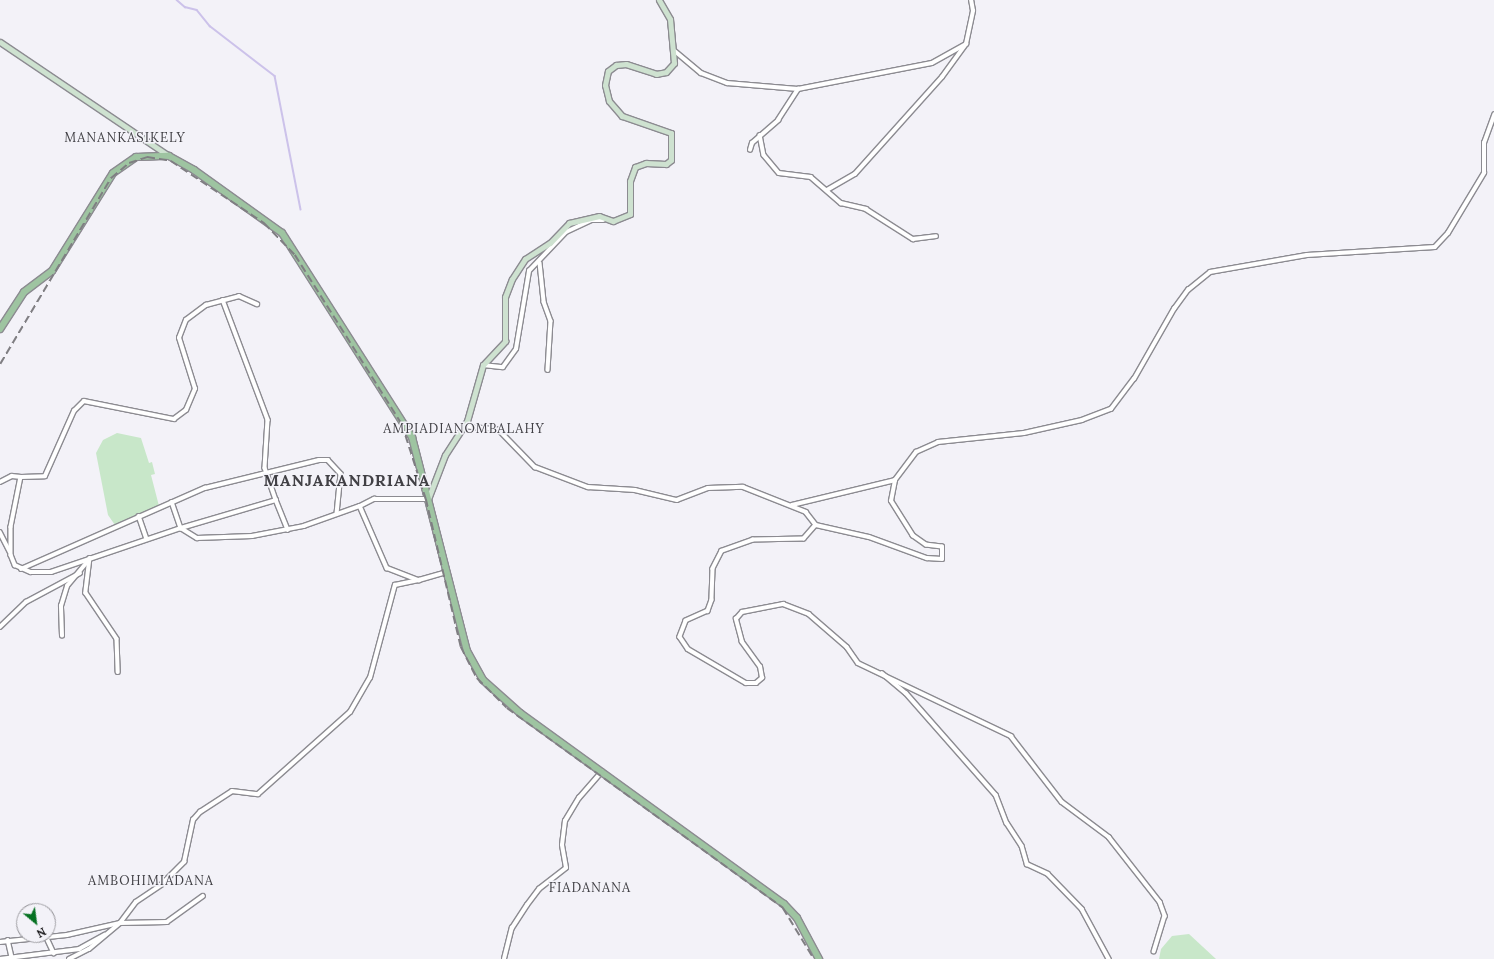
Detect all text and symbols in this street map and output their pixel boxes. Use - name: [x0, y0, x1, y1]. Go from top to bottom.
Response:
- district label: MANANKASIKELY: [64, 130, 186, 146]
- district label: AMPIADIANOMBALAHY: [383, 421, 545, 437]
- district label: MANJAKANDRIANA: [264, 470, 430, 490]
- district label: AMBOHIMIADANA: [88, 873, 214, 889]
- district label: FIADANANA: [549, 880, 631, 896]
- north arrow: [16, 903, 56, 943]
- text: N: [34, 924, 48, 941]

